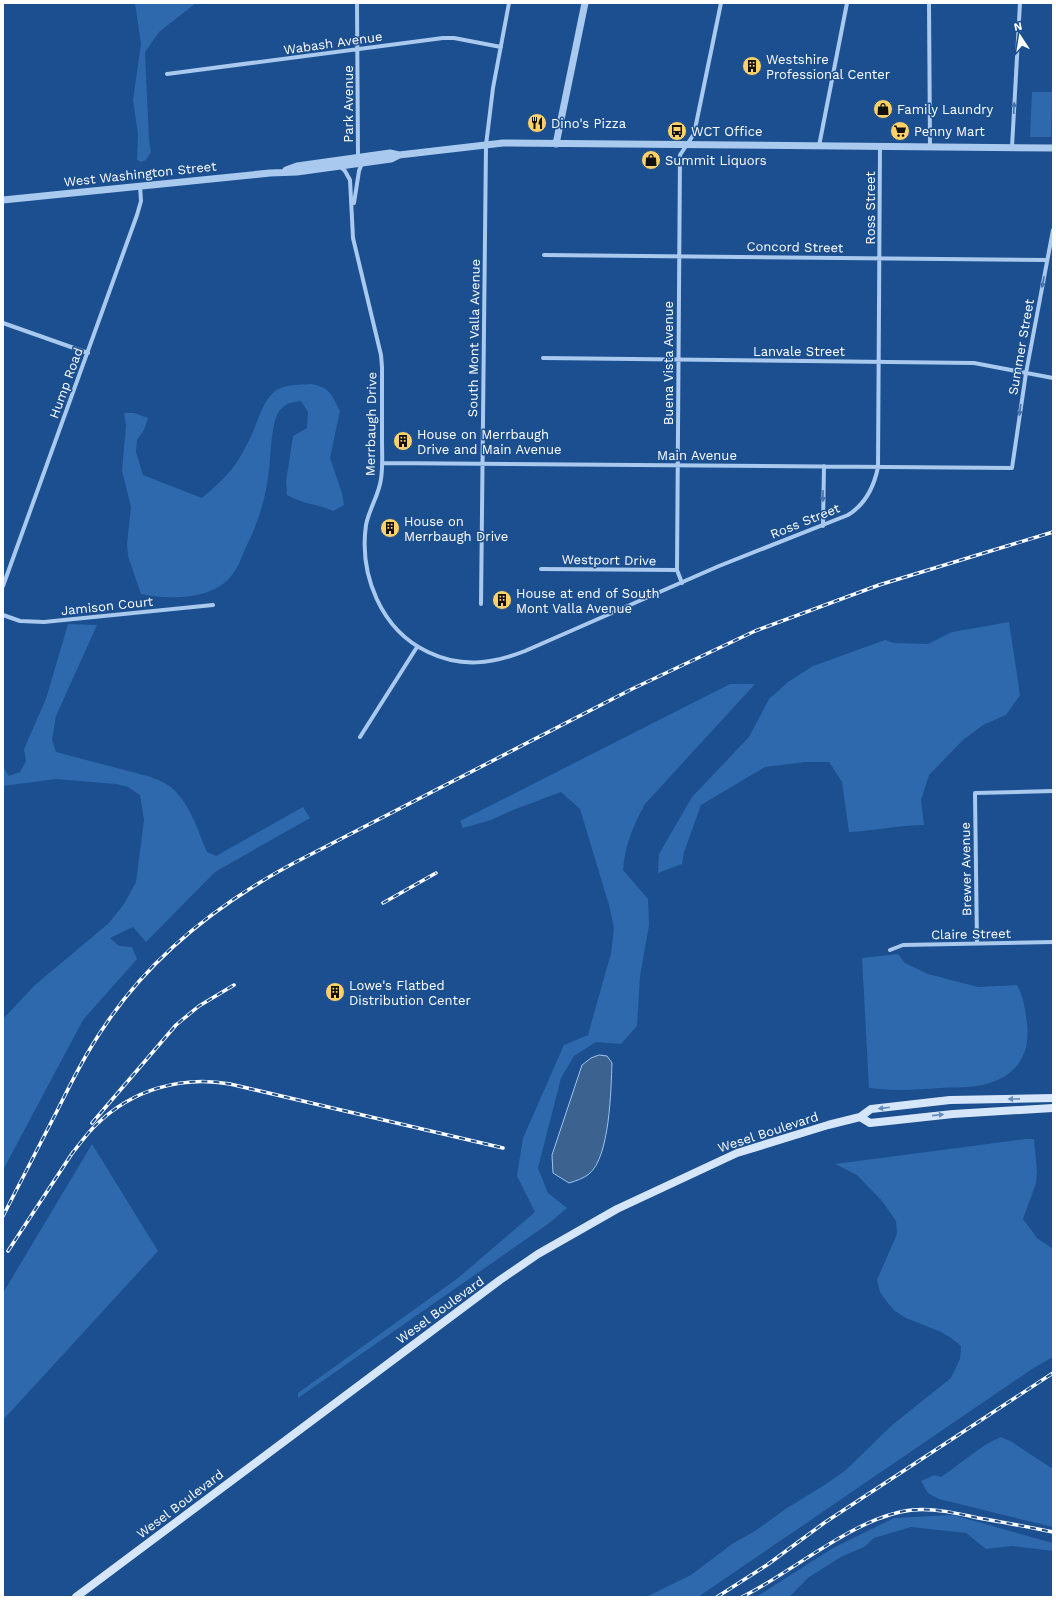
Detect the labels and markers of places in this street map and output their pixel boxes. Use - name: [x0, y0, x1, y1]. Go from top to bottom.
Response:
- place label: Westshire Professional Center: [766, 52, 890, 82]
- building icon: Westshire Professional Center: [741, 55, 763, 77]
- shop icon: Family Laundry: [872, 98, 894, 120]
- place label: Family Laundry: [897, 102, 994, 117]
- restaurant icon: Dino's Pizza: [526, 112, 548, 134]
- place label: Dino's Pizza: [551, 116, 627, 131]
- bus stop icon: WCT Office: [666, 120, 688, 142]
- supermarket icon: Penny Mart: [889, 120, 911, 142]
- place label: WCT Office: [691, 124, 762, 139]
- place label: Penny Mart: [914, 124, 985, 139]
- shop icon: Summit Liquors: [640, 149, 662, 171]
- place label: Summit Liquors: [665, 153, 767, 168]
- place label: House on Merrbaugh Drive and Main Avenue: [417, 427, 562, 457]
- building icon: House on Merrbaugh Drive and Main Avenue: [392, 430, 414, 452]
- place label: House on Merrbaugh Drive: [404, 514, 508, 544]
- building icon: House on Merrbaugh Drive: [379, 517, 401, 539]
- place label: House at end of South Mont Valla Avenue: [516, 586, 660, 616]
- building icon: House at end of South Mont Valla Avenue: [491, 589, 513, 611]
- place label: Lowe's Flatbed Distribution Center: [349, 978, 471, 1008]
- building icon: Lowe's Flatbed Distribution Center: [324, 981, 346, 1003]

